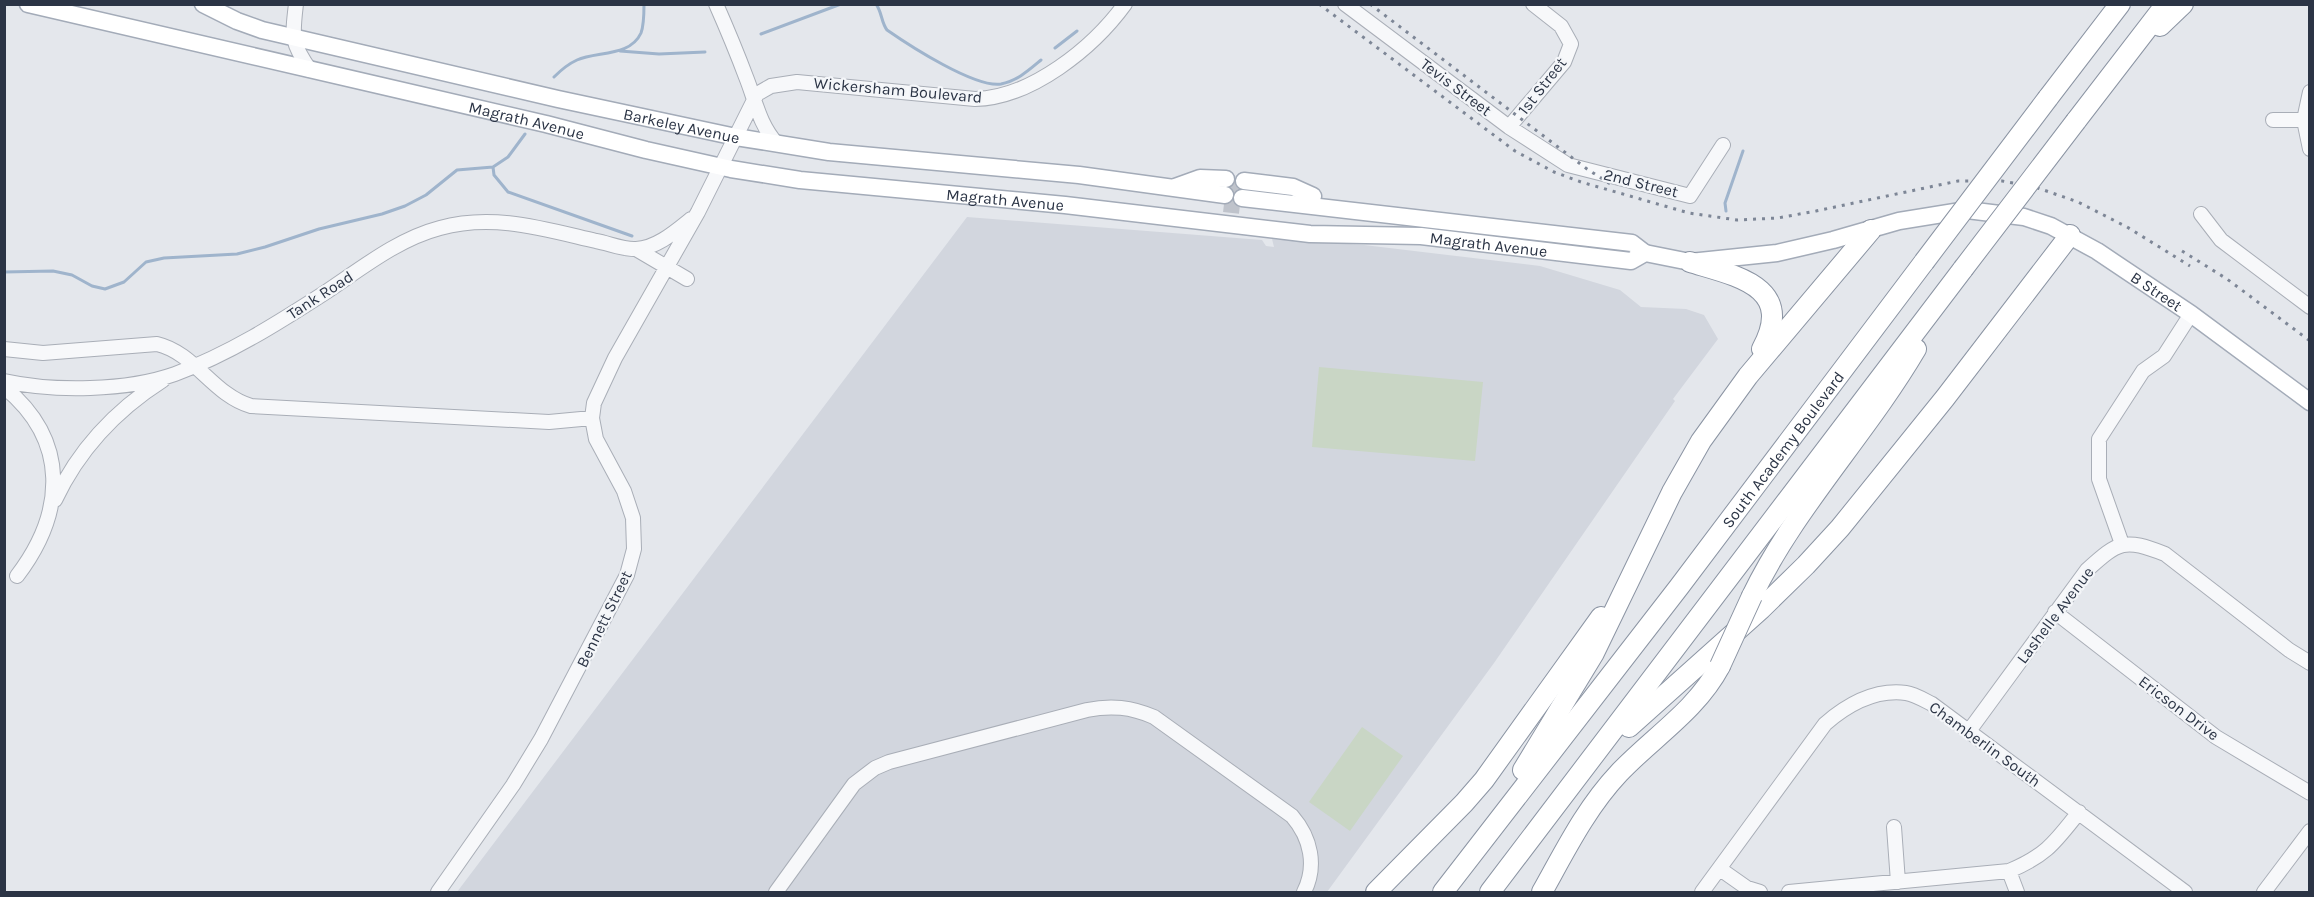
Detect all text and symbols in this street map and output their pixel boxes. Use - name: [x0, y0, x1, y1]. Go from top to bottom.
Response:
- street label: Tevis Street: [1417, 54, 1495, 120]
- street label: 1st Street: [1514, 54, 1570, 118]
- street label: Wickersham Boulevard: [813, 73, 983, 107]
- street label: Magrath Avenue: [467, 97, 587, 143]
- street label: Barkeley Avenue: [622, 104, 742, 147]
- street label: 2nd Street: [1602, 165, 1680, 201]
- street label: Magrath Avenue: [945, 184, 1065, 214]
- street label: Magrath Avenue: [1429, 228, 1548, 260]
- street label: Tank Road: [283, 267, 357, 323]
- street label: B Street: [2127, 267, 2186, 315]
- street label: South Academy Boulevard: [1718, 367, 1848, 531]
- street label: Lashelle Avenue: [2012, 563, 2098, 667]
- street label: Bennett Street: [572, 567, 636, 671]
- street label: Ericson Drive: [2135, 672, 2223, 744]
- street label: Chamberlin South: [1926, 697, 2044, 791]

